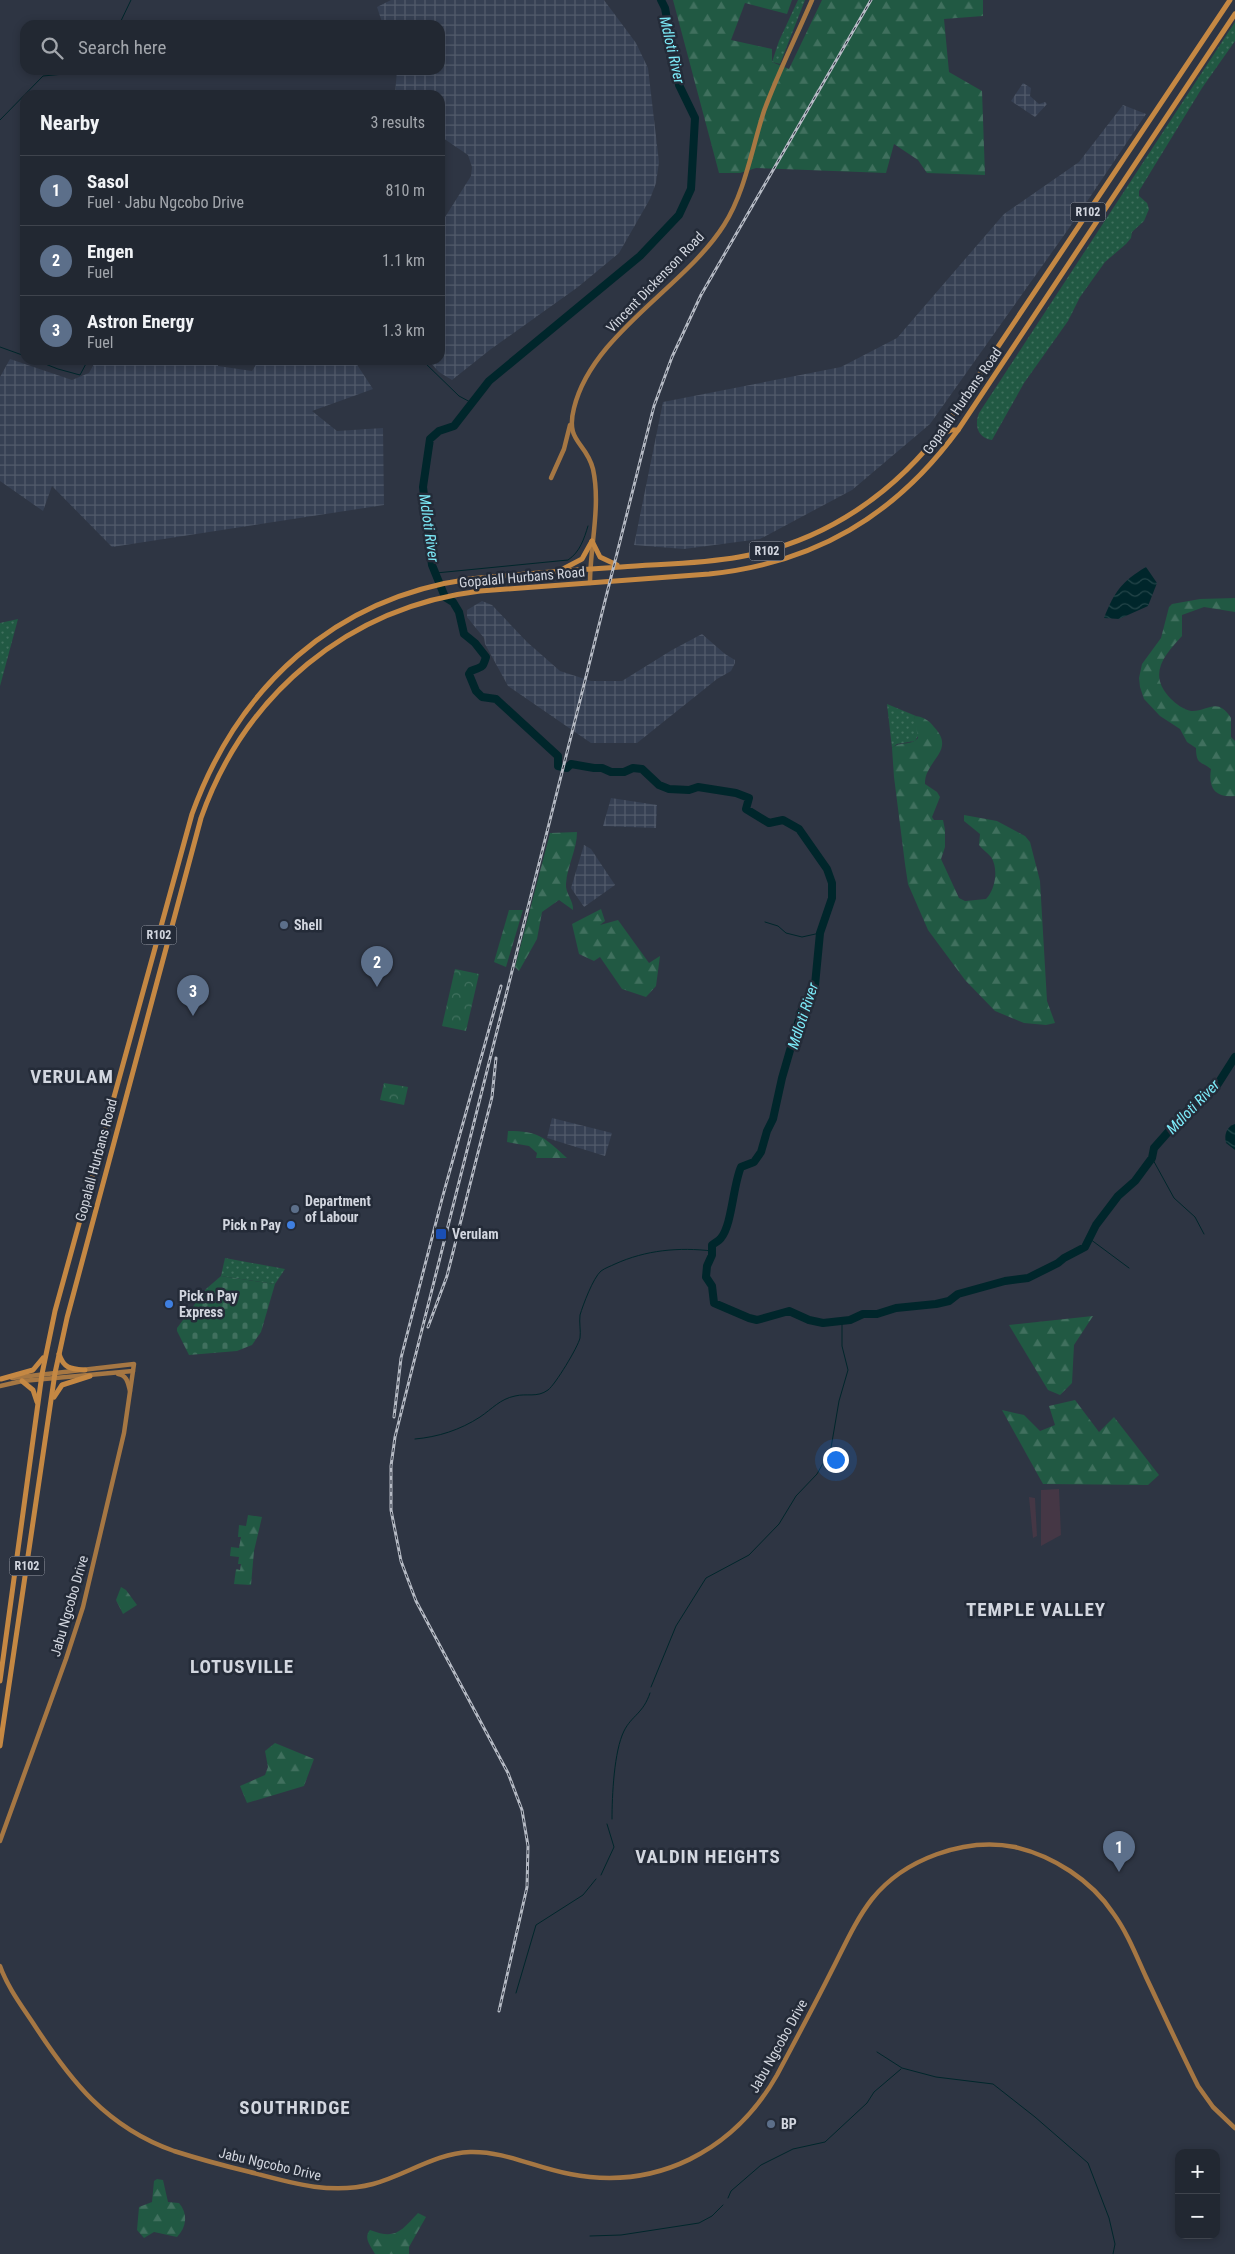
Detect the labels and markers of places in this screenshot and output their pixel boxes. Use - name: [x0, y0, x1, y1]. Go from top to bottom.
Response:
- place label: Shell: [294, 917, 322, 933]
- marker: Shell: [278, 919, 290, 931]
- pin: 2: [361, 946, 393, 987]
- pin: 3: [177, 975, 209, 1016]
- place label: Department of Labour: [305, 1193, 371, 1225]
- marker: Department of Labour: [289, 1203, 301, 1215]
- place label: Pick n Pay: [222, 1217, 282, 1233]
- marker: Pick n Pay: [285, 1219, 297, 1231]
- place label: Verulam: [452, 1226, 499, 1242]
- marker: Verulam: [434, 1227, 448, 1241]
- place label: Pick n Pay Express: [179, 1288, 238, 1320]
- marker: Pick n Pay Express: [163, 1298, 175, 1310]
- pin: 1: [1103, 1831, 1135, 1872]
- place label: BP: [781, 2116, 797, 2132]
- marker: BP: [765, 2118, 777, 2130]

